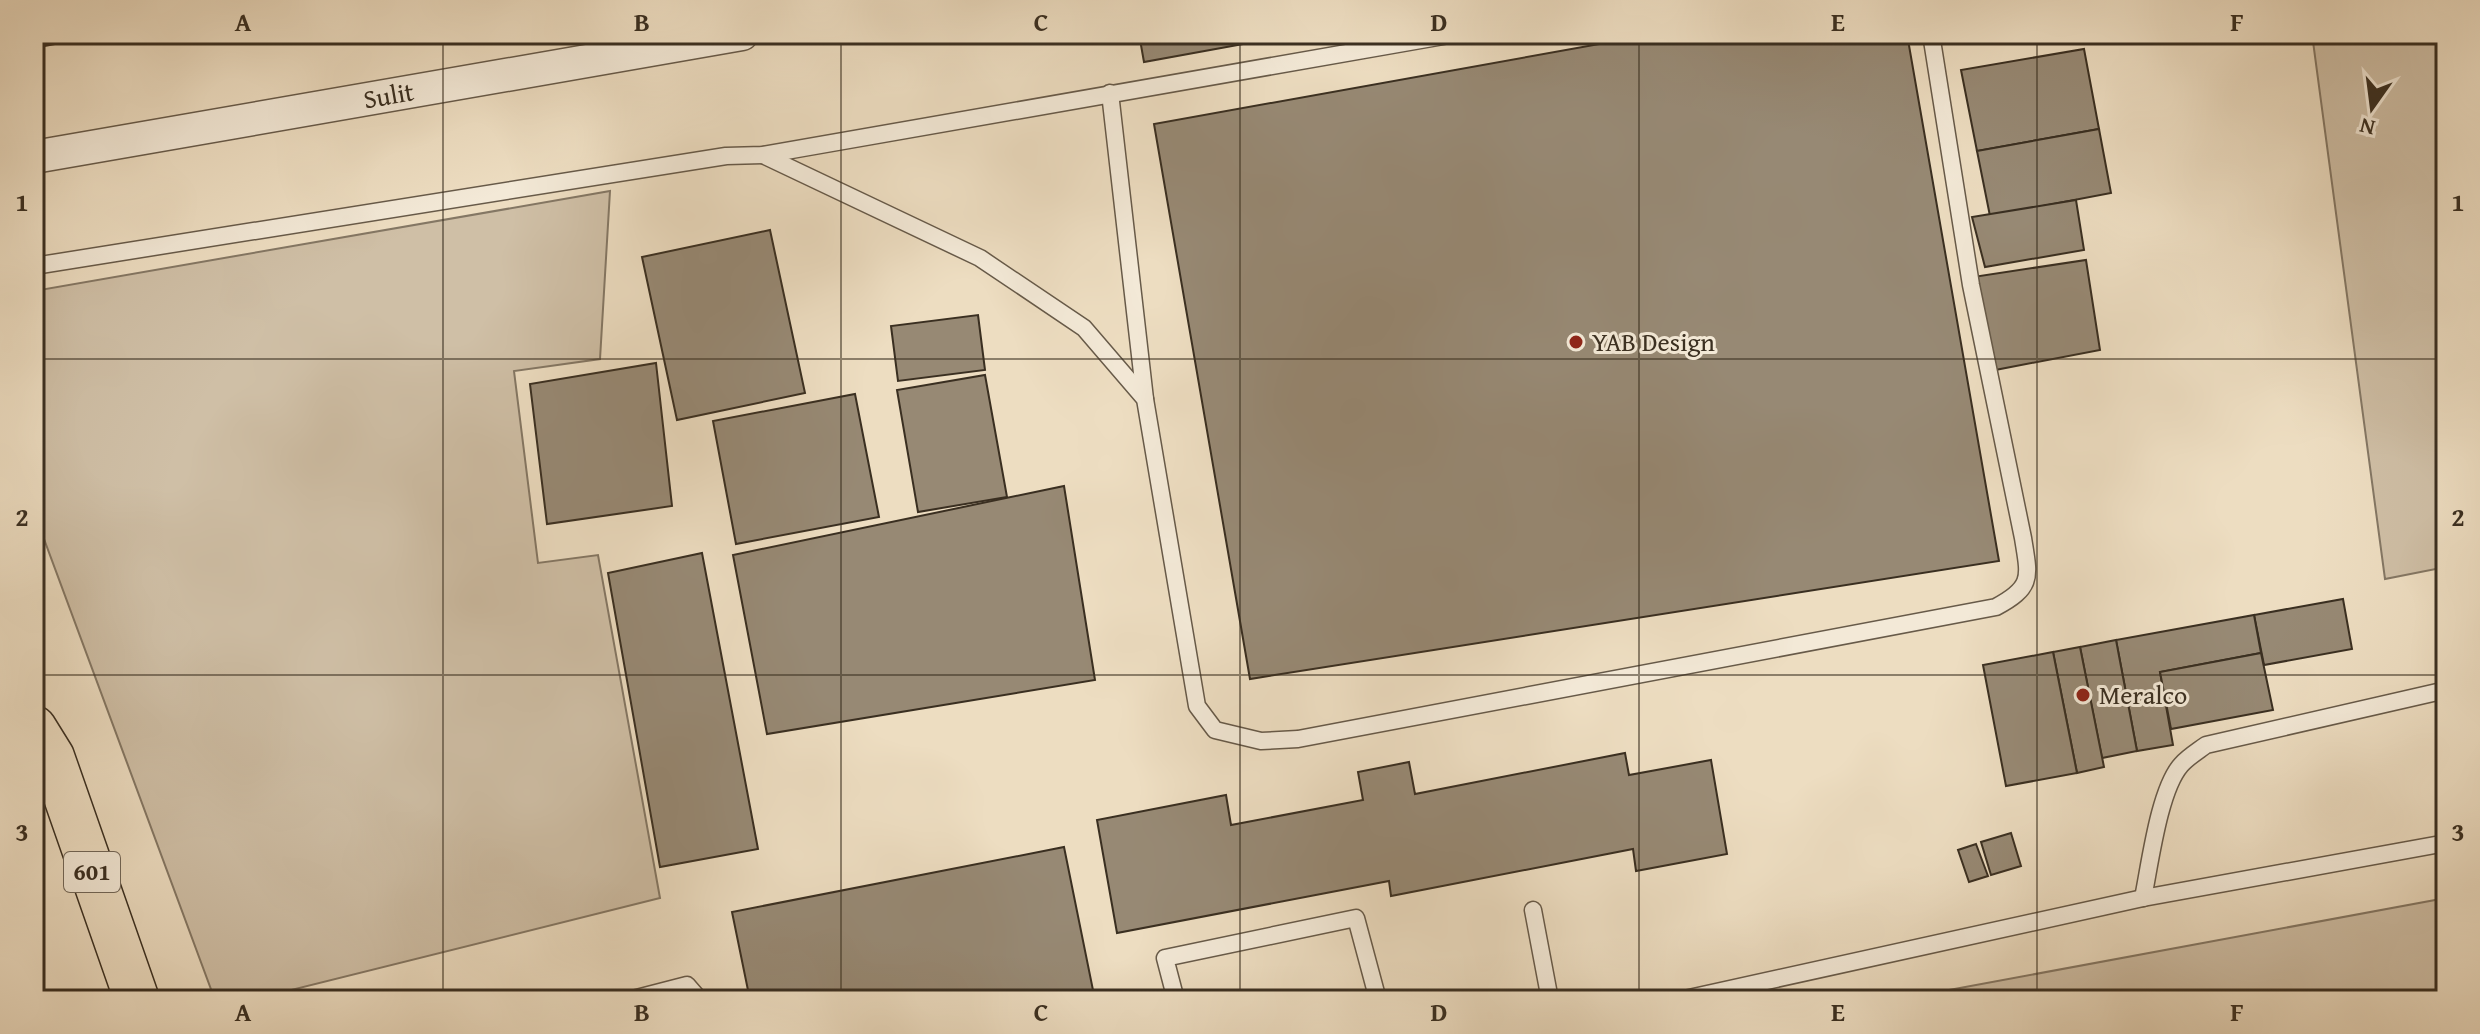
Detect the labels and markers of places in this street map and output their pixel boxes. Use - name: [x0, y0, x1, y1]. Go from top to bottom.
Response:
- place label: YAB Design: [1592, 322, 1715, 361]
- marker: YAB Design: [1567, 333, 1585, 351]
- place label: Meralco: [2099, 675, 2187, 714]
- marker: Meralco: [2074, 686, 2092, 704]

